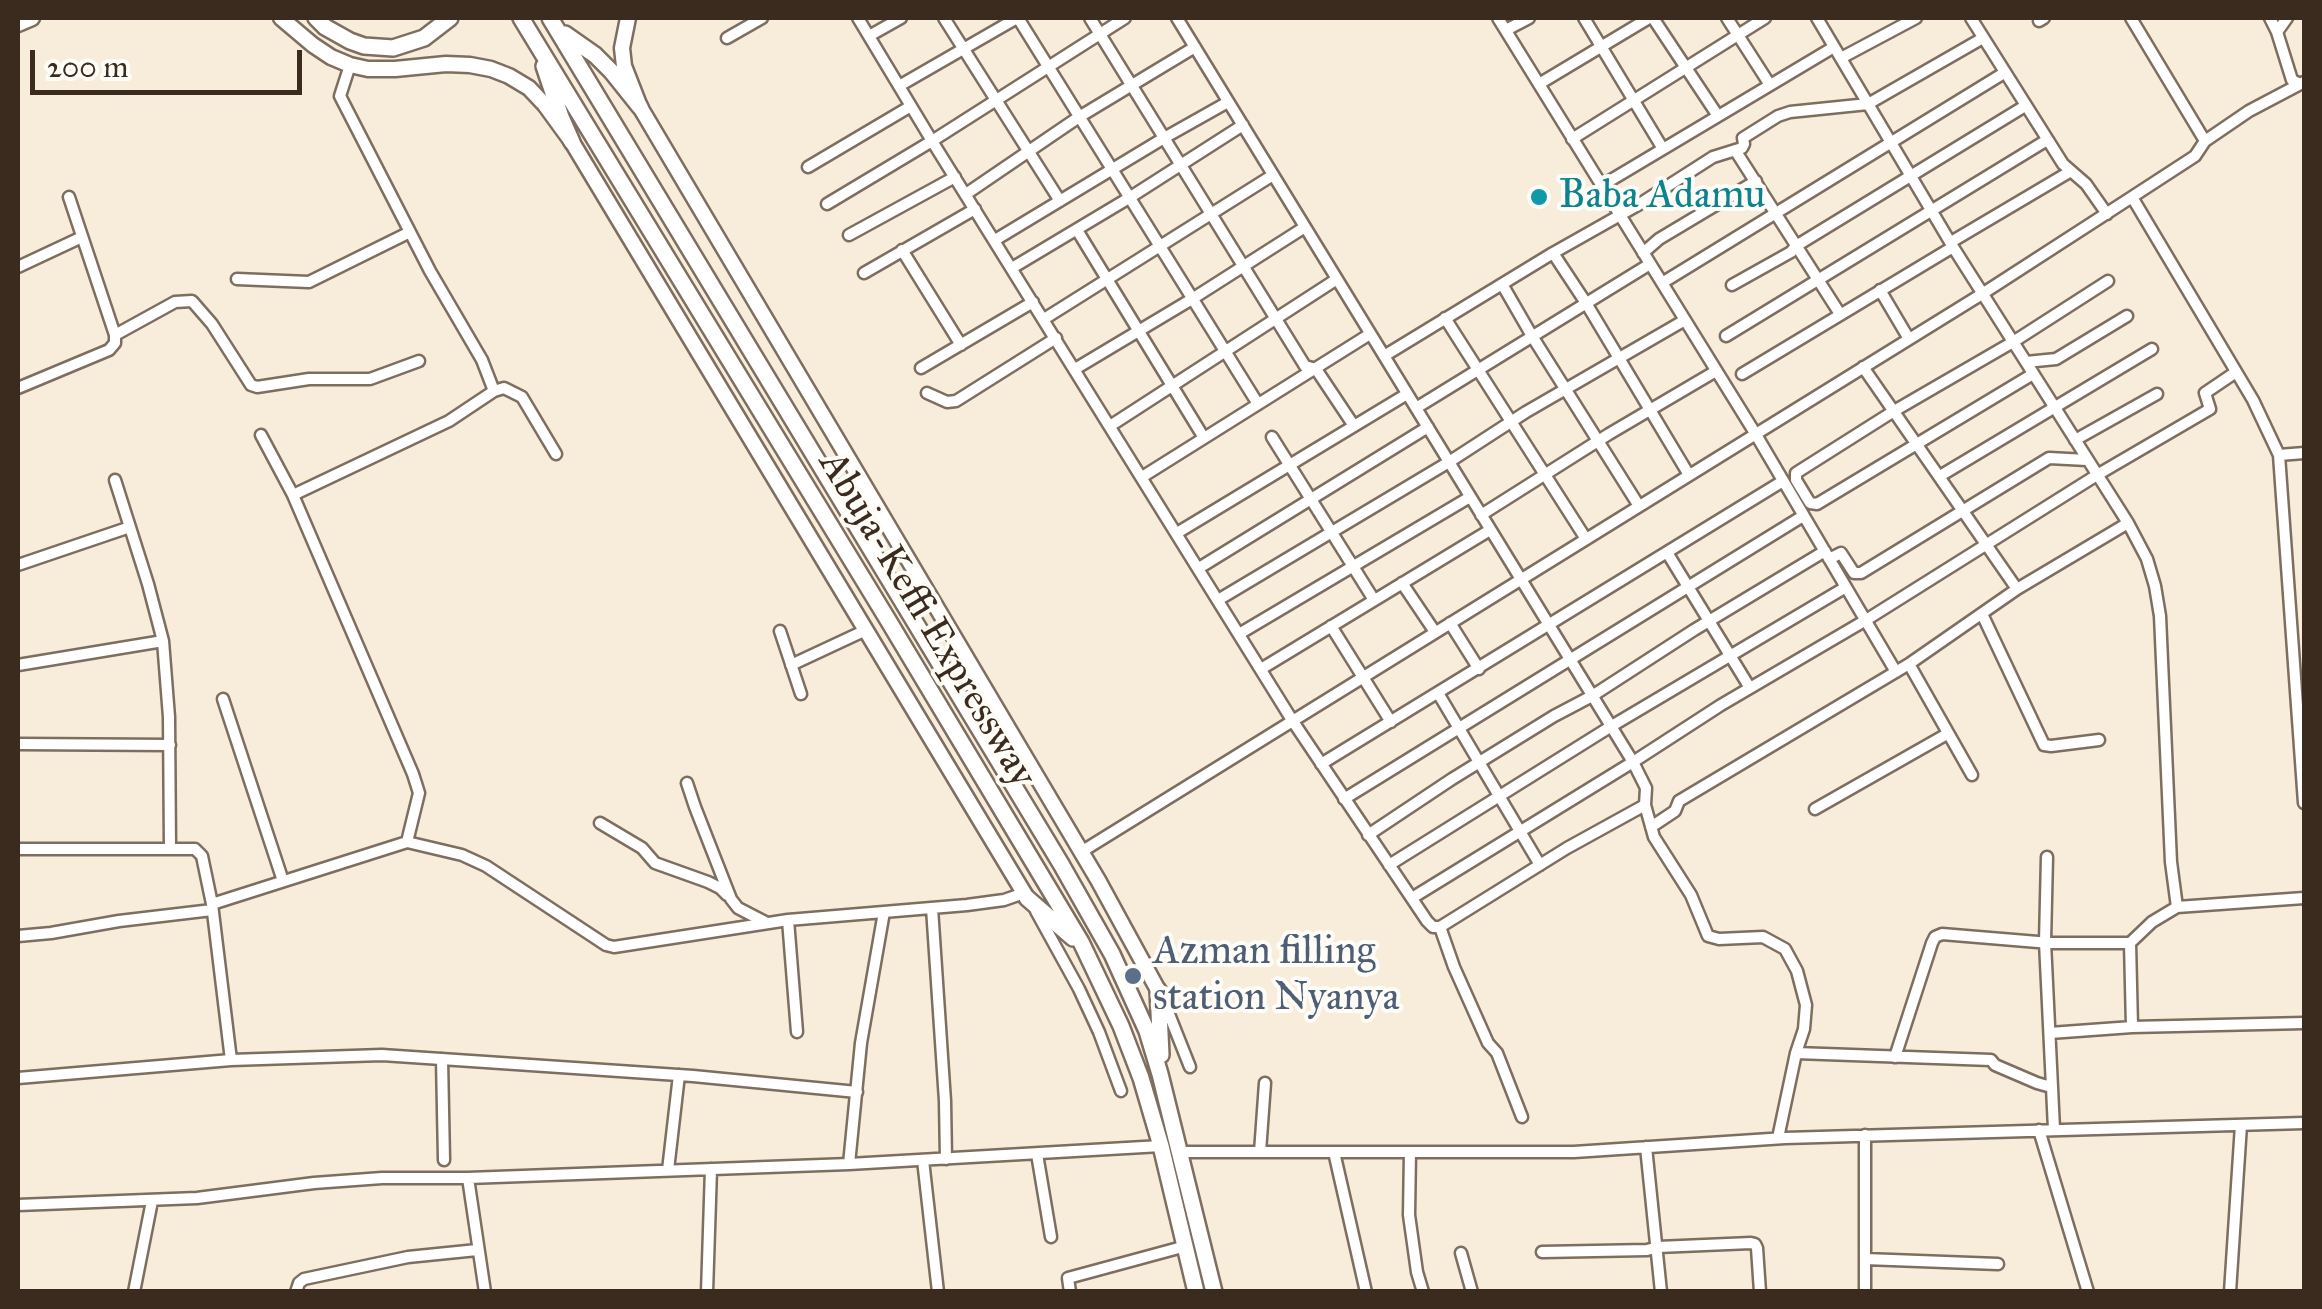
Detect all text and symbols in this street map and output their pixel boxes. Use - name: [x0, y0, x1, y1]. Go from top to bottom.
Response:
- scale bar: [35, 30, 308, 92]
- text: 200 m: [47, 49, 128, 85]
- place label: Baba Adamu: [1559, 173, 1766, 221]
- marker: Baba Adamu: [1528, 186, 1550, 208]
- street label: Abuja-Keffi Expressway: [807, 443, 1045, 797]
- place label: Azman filling station Nyanya: [1153, 929, 1399, 1023]
- marker: Azman filling station Nyanya: [1122, 965, 1144, 987]

